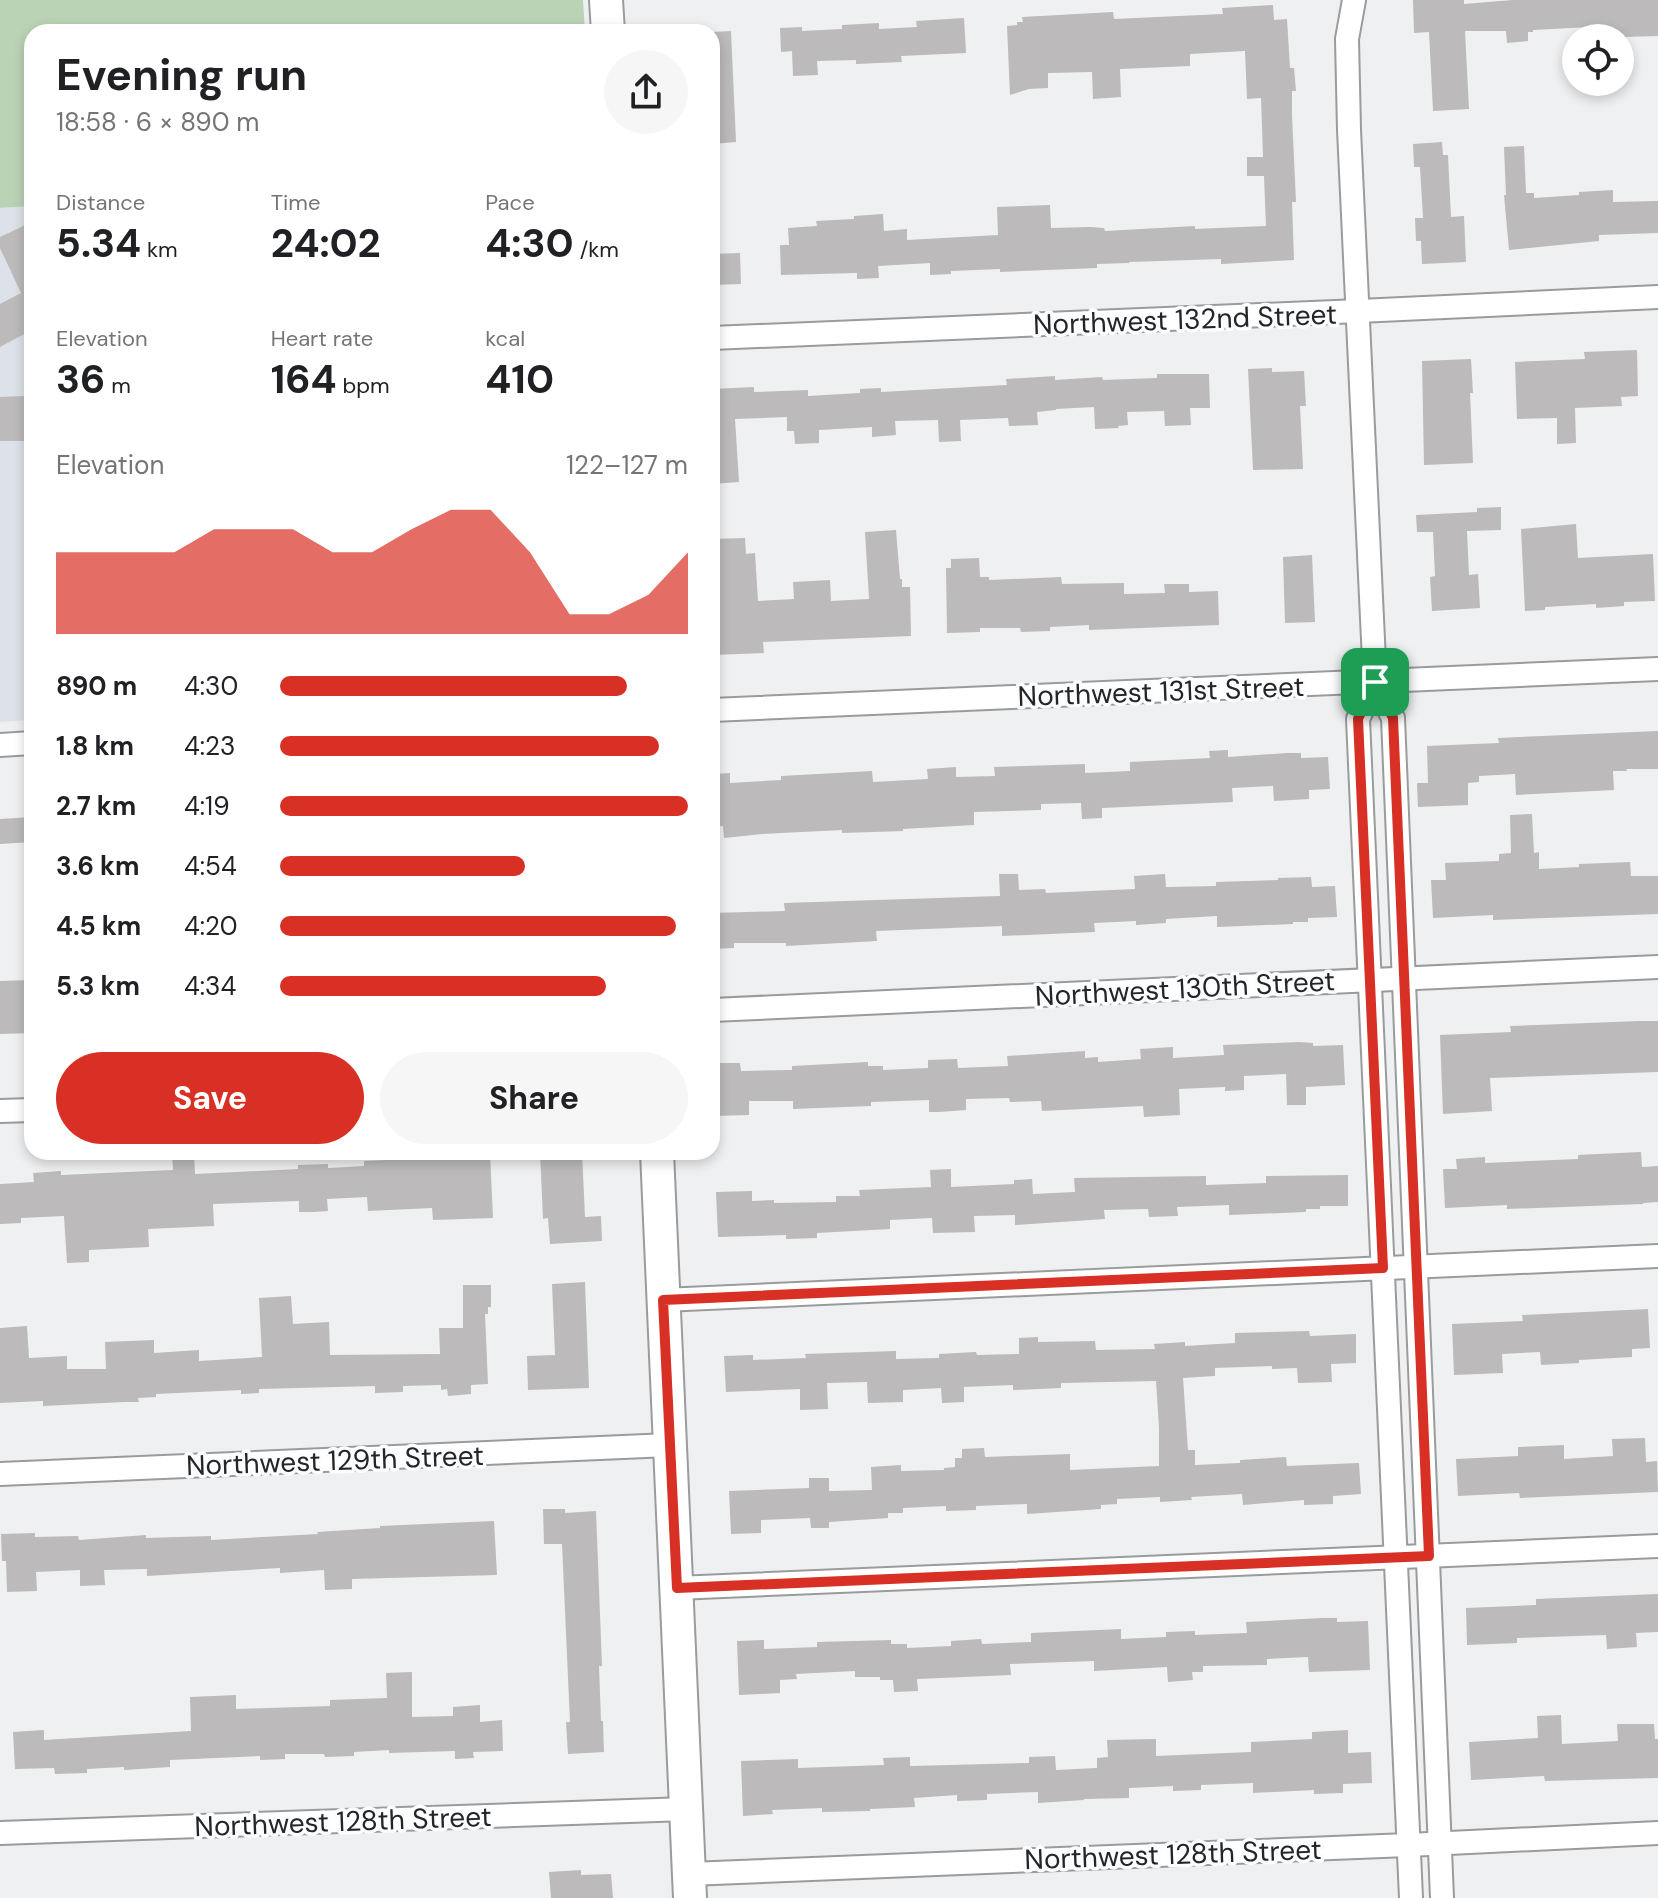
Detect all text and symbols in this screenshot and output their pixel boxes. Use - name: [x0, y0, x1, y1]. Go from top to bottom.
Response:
- map controls: [1562, 24, 1634, 96]
- button: locate: [1562, 24, 1634, 96]
- text: Evening run: [56, 46, 307, 104]
- button: share: [604, 50, 688, 134]
- text: 18:58 · 6 × 890 m: [56, 105, 260, 139]
- text: Distance: [56, 188, 145, 217]
- text: Time: [271, 188, 320, 217]
- text: Pace: [485, 188, 535, 217]
- text: 5.34: [56, 217, 141, 269]
- text: 24:02: [271, 217, 381, 269]
- text: 4:30: [485, 217, 574, 269]
- text: km: [141, 235, 178, 264]
- text: /km: [574, 235, 619, 264]
- street label: Northwest 132nd Street: [1033, 296, 1337, 343]
- text: Elevation: [56, 324, 148, 353]
- text: Heart rate: [271, 324, 373, 353]
- text: kcal: [485, 324, 525, 353]
- text: 36: [56, 353, 105, 405]
- text: 164: [271, 353, 337, 405]
- text: 410: [485, 353, 554, 405]
- text: m: [105, 371, 131, 400]
- text: bpm: [337, 371, 390, 400]
- text: Elevation: [56, 448, 164, 482]
- text: 122–127 m: [566, 448, 688, 482]
- pin: [1341, 648, 1409, 716]
- icon: arrive: [1353, 660, 1397, 704]
- street label: Northwest 131st Street: [1017, 668, 1305, 715]
- text: 890 m: [56, 669, 137, 703]
- text: 4:30: [184, 669, 238, 703]
- text: 1.8 km: [56, 729, 134, 763]
- text: 4:23: [184, 729, 235, 763]
- text: 2.7 km: [56, 789, 136, 823]
- text: 4:19: [184, 789, 229, 823]
- text: 3.6 km: [56, 849, 140, 883]
- text: 4:54: [184, 849, 237, 883]
- text: 4.5 km: [56, 909, 141, 943]
- text: 4:20: [184, 909, 238, 943]
- street label: Northwest 130th Street: [1034, 962, 1336, 1015]
- text: 5.3 km: [56, 969, 140, 1003]
- text: 4:34: [184, 969, 236, 1003]
- button: Save: [56, 1052, 364, 1144]
- button: Share: [380, 1052, 688, 1144]
- street label: Northwest 129th Street: [185, 1437, 485, 1484]
- street label: Northwest 128th Street: [194, 1798, 492, 1845]
- street label: Northwest 128th Street: [1024, 1831, 1322, 1878]

